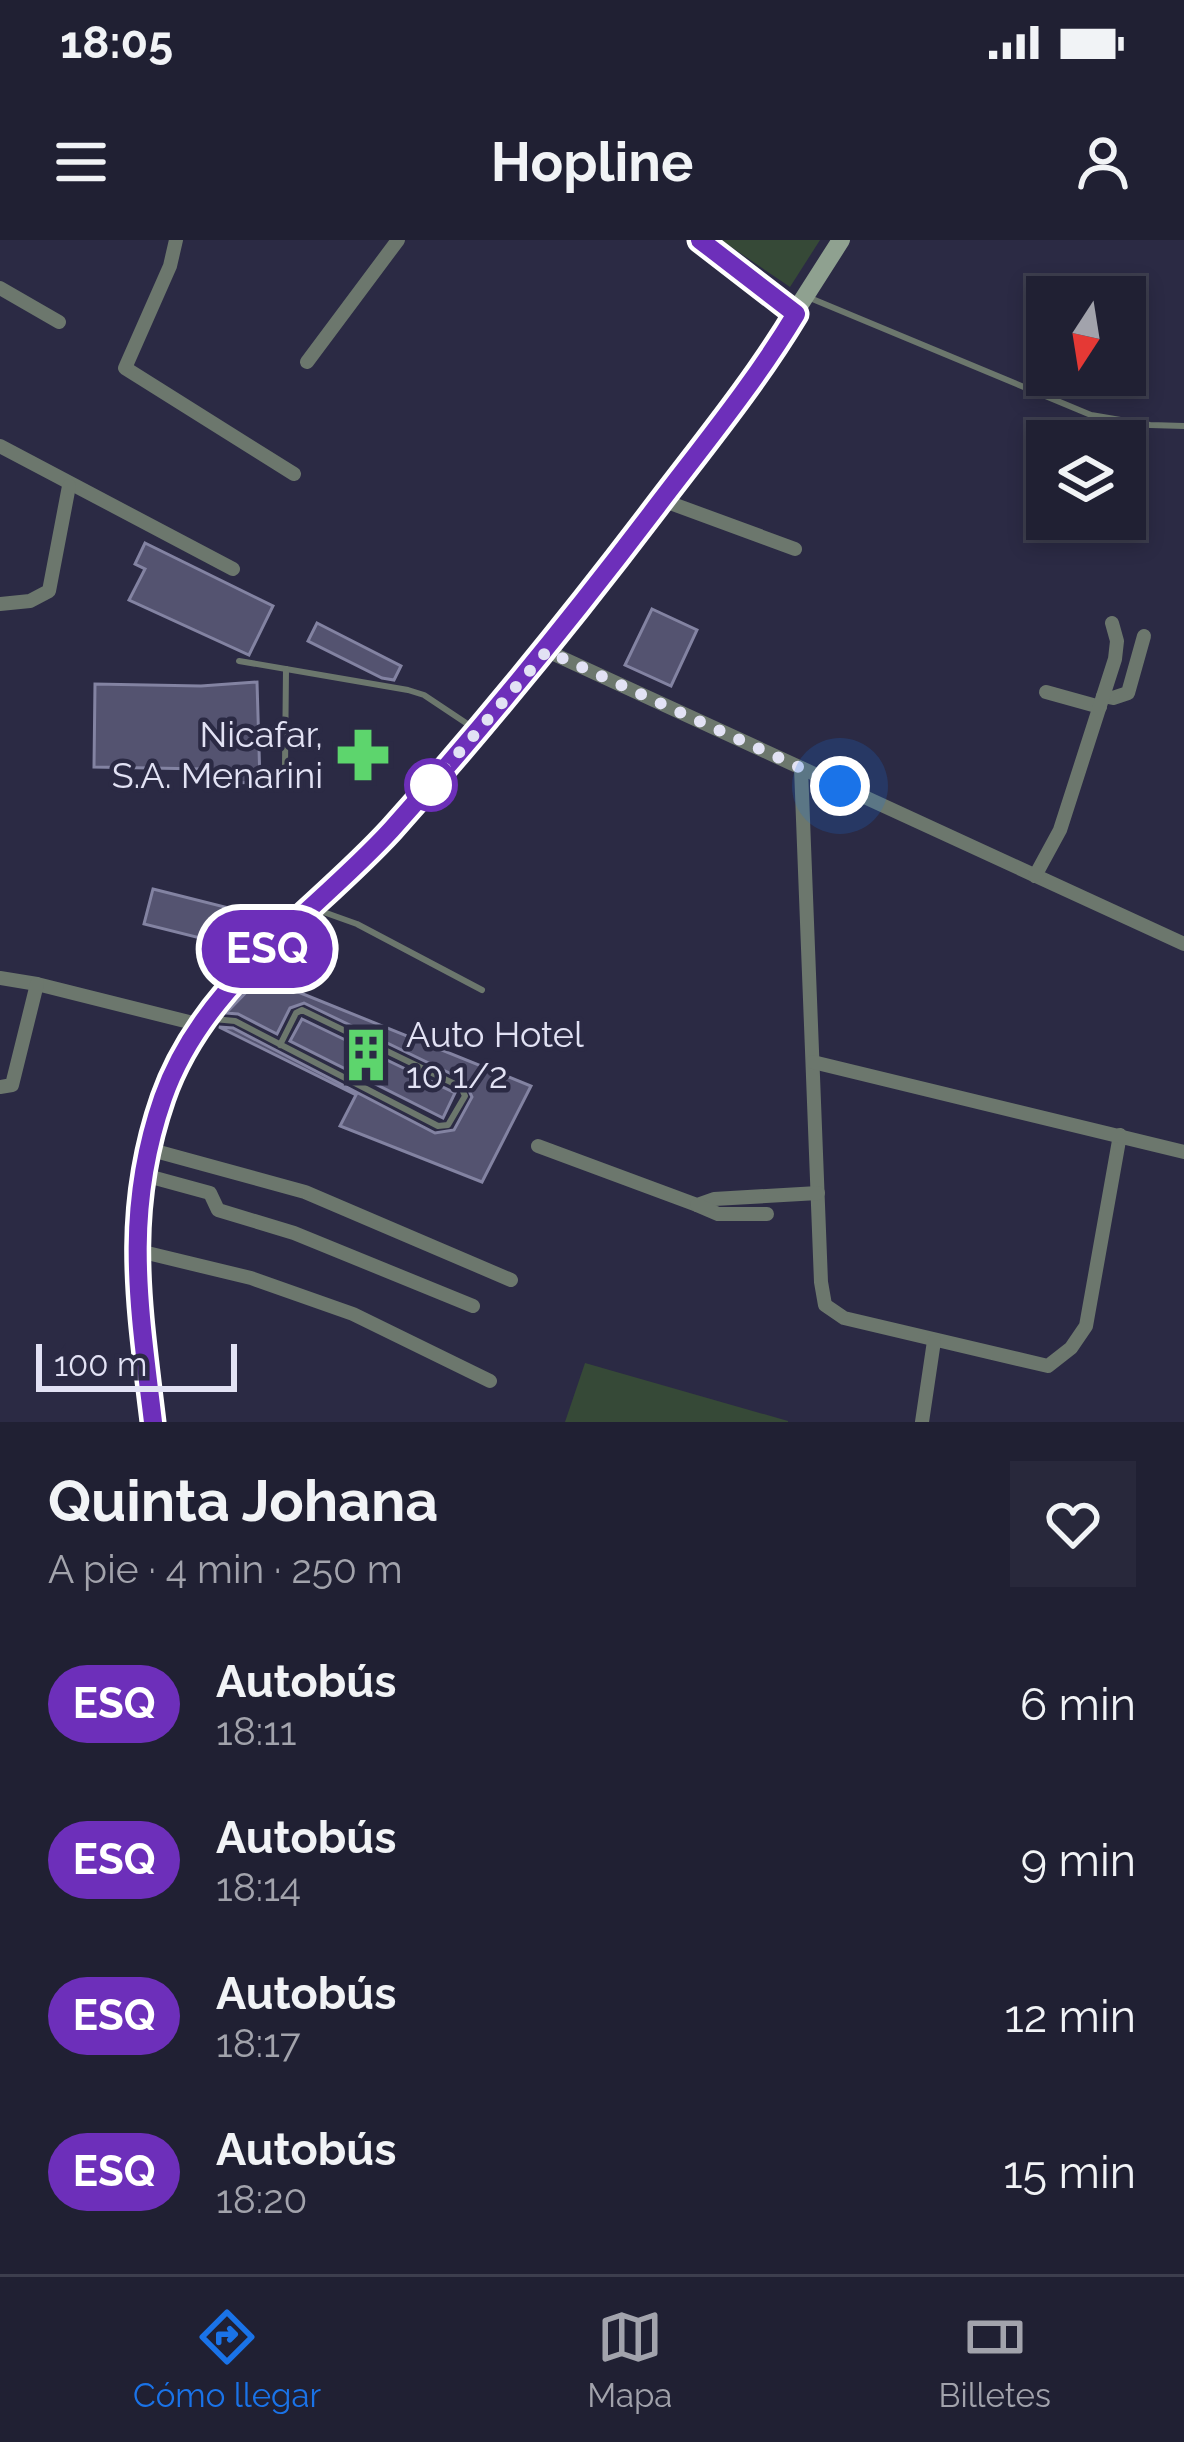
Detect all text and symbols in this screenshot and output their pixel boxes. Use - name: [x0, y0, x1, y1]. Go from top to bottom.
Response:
- text: 18:05: [60, 16, 173, 69]
- icon: menu: [48, 129, 114, 195]
- icon: person: [1070, 129, 1136, 195]
- text: Hopline: [491, 130, 693, 194]
- north arrow: [1026, 276, 1146, 396]
- map controls: [1026, 276, 1146, 540]
- button: layers: [1026, 420, 1146, 540]
- place label: Nicafar, S.A. Menarini: [112, 713, 323, 796]
- pharmacy icon: Nicafar, S.A. Menarini: [334, 726, 392, 784]
- your location: [810, 756, 870, 816]
- unlabelled marker: [406, 760, 456, 810]
- line badge: ESQ: [198, 910, 336, 988]
- text: ESQ: [226, 924, 308, 973]
- place label: Auto Hotel 10 1/2: [406, 1013, 584, 1096]
- building icon: Auto Hotel 10 1/2: [337, 1026, 395, 1084]
- scale bar: [36, 1338, 237, 1391]
- text: 100 m: [54, 1345, 147, 1384]
- button: heart: [1010, 1461, 1136, 1587]
- text: Quinta Johana: [48, 1467, 438, 1534]
- text: A pie · 4 min · 250 m: [48, 1546, 403, 1592]
- text: Autobús: [216, 1655, 396, 1708]
- text: 6 min: [1020, 1678, 1136, 1731]
- text: ESQ: [73, 1679, 155, 1728]
- text: 18:11: [216, 1708, 297, 1754]
- text: Autobús: [216, 1811, 396, 1864]
- text: 9 min: [1021, 1834, 1136, 1887]
- text: ESQ: [73, 1835, 155, 1884]
- text: 18:14: [216, 1864, 301, 1910]
- text: Autobús: [216, 1967, 396, 2020]
- text: 12 min: [1004, 1990, 1136, 2043]
- text: ESQ: [73, 1991, 155, 2040]
- text: 18:17: [216, 2020, 301, 2066]
- text: Autobús: [216, 2123, 396, 2176]
- text: 15 min: [1003, 2146, 1136, 2199]
- text: ESQ: [73, 2147, 155, 2196]
- text: 18:20: [216, 2176, 307, 2222]
- tab: Cómo llegar: [133, 2304, 321, 2415]
- tab: Mapa: [587, 2304, 672, 2415]
- tab: Billetes: [938, 2304, 1051, 2415]

